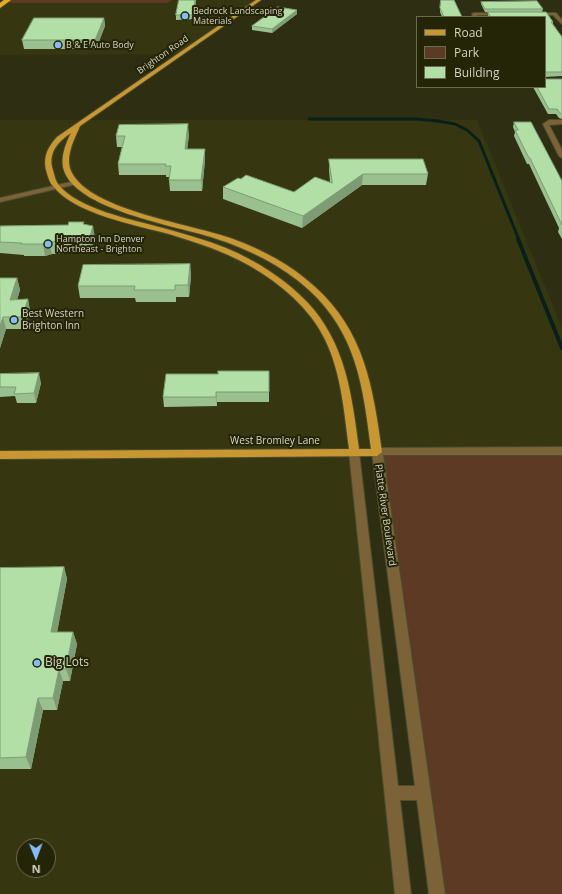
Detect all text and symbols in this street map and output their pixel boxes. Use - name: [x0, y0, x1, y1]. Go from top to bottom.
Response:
- place label: Bedrock Landscaping Materials: [193, 6, 282, 27]
- marker: Bedrock Landscaping Materials: [180, 11, 190, 21]
- legend: [416, 16, 546, 88]
- text: Road: [454, 24, 483, 41]
- street label: Brighton Road: [135, 33, 191, 77]
- marker: B & E Auto Body: [53, 40, 63, 50]
- place label: B & E Auto Body: [66, 40, 134, 50]
- text: Park: [454, 44, 479, 61]
- text: Building: [454, 64, 499, 81]
- place label: Hampton Inn Denver Northeast - Brighton: [56, 234, 144, 255]
- marker: Hampton Inn Denver Northeast - Brighton: [43, 239, 53, 249]
- place label: Best Western Brighton Inn: [22, 308, 84, 332]
- marker: Best Western Brighton Inn: [9, 315, 19, 325]
- street label: West Bromley Lane: [230, 435, 320, 447]
- street label: Platte River Boulevard: [372, 463, 398, 567]
- place label: Big Lots: [45, 656, 89, 670]
- marker: Big Lots: [32, 658, 42, 668]
- north arrow: [16, 838, 56, 878]
- text: N: [32, 862, 41, 877]

